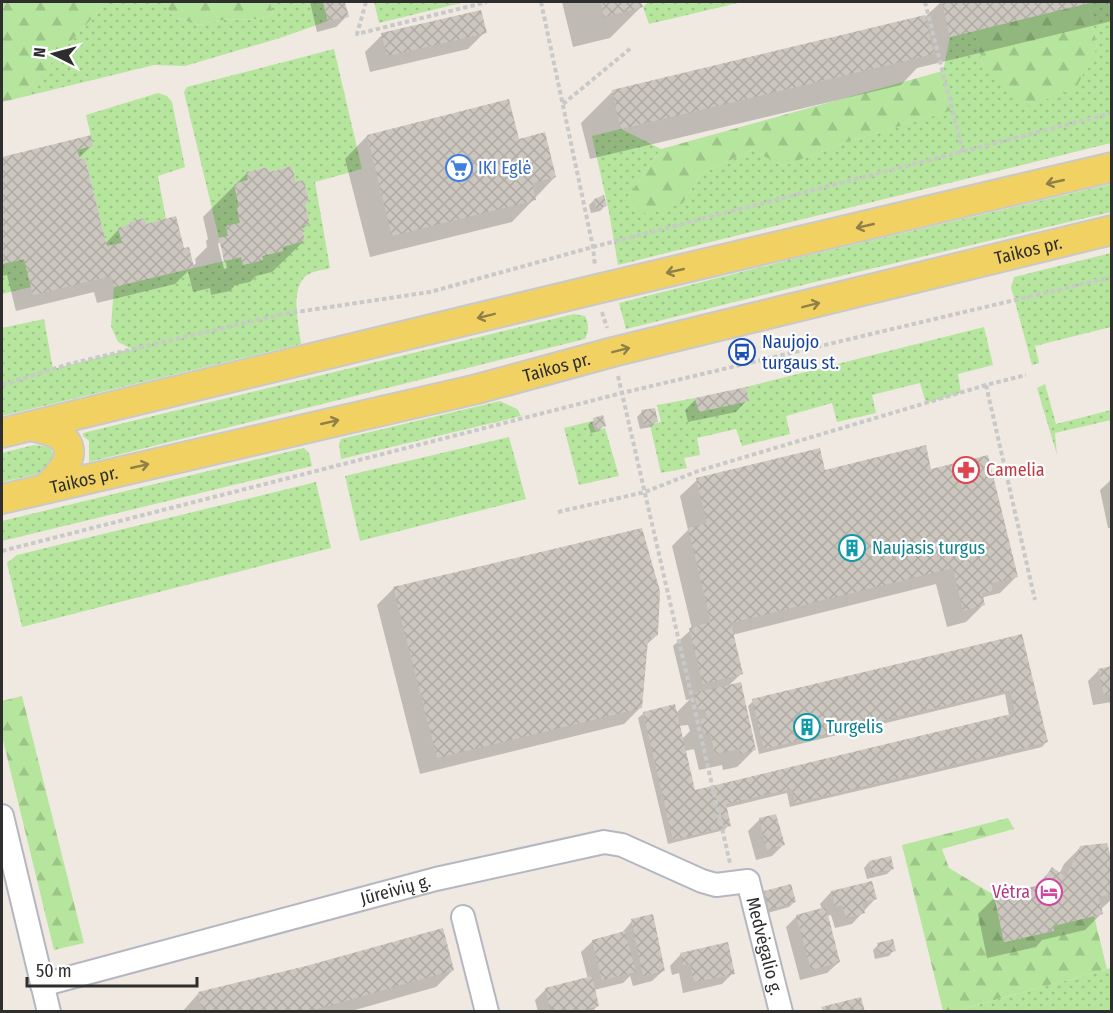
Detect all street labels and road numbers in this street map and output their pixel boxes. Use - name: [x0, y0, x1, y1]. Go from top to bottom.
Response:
- street label: Taikos pr.: [992, 232, 1064, 269]
- street label: Taikos pr.: [521, 348, 593, 387]
- street label: Taikos pr.: [48, 462, 120, 499]
- street label: Jūreivių g.: [358, 870, 433, 910]
- street label: Medvėgalio g.: [741, 895, 787, 998]

